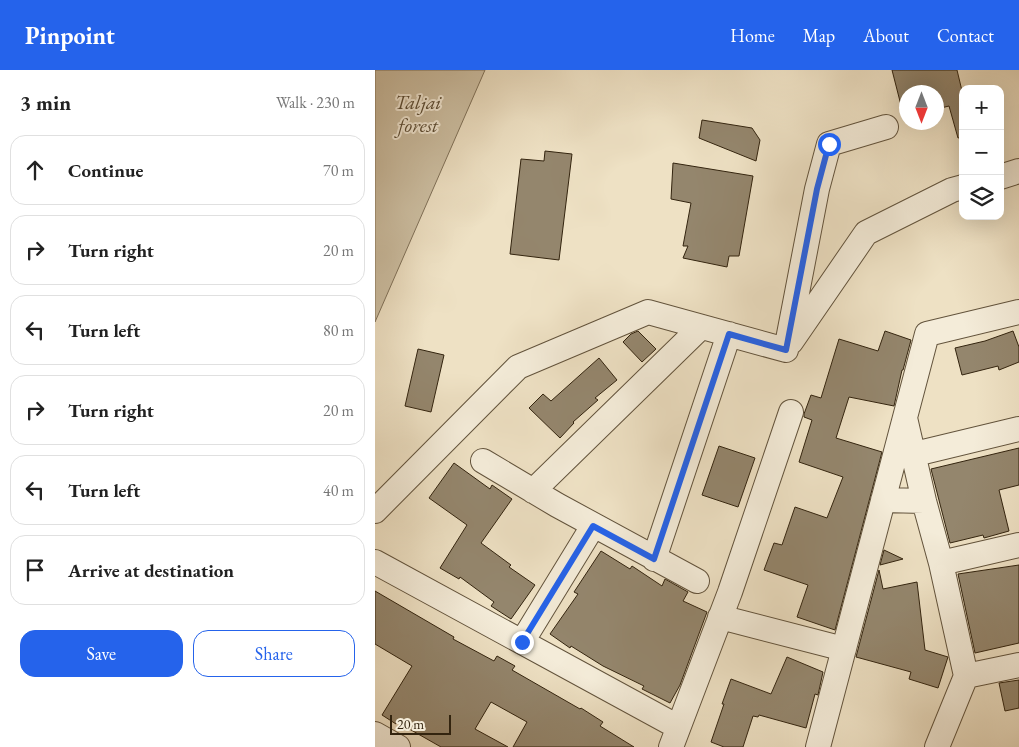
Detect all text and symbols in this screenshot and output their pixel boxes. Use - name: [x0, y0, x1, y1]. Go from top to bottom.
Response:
- text: Pinpoint: [25, 20, 115, 51]
- text: Home: [730, 24, 775, 47]
- text: Map: [803, 24, 835, 47]
- text: About: [863, 24, 909, 47]
- text: Contact: [937, 24, 994, 47]
- north arrow: [899, 85, 944, 130]
- map controls: [959, 85, 1004, 220]
- button: +: [959, 85, 1004, 130]
- text: 3 min: [20, 89, 71, 116]
- park label: Taljai forest: [394, 89, 442, 138]
- text: Walk · 230 m: [276, 92, 355, 113]
- button: −: [959, 130, 1004, 175]
- route start: [818, 133, 841, 156]
- icon: ahead: [21, 156, 49, 184]
- text: Continue: [68, 158, 143, 183]
- text: 70 m: [323, 160, 354, 181]
- button: layers: [959, 175, 1004, 220]
- icon: right: [21, 236, 49, 264]
- text: Turn right: [68, 238, 154, 263]
- text: 20 m: [323, 240, 354, 261]
- icon: left: [21, 316, 49, 344]
- text: Turn left: [68, 318, 140, 343]
- text: 80 m: [323, 320, 354, 341]
- icon: right: [21, 396, 49, 424]
- text: Turn right: [68, 398, 154, 423]
- text: 20 m: [323, 400, 354, 421]
- icon: left: [21, 476, 49, 504]
- text: Turn left: [68, 478, 140, 503]
- text: 40 m: [323, 480, 354, 501]
- icon: arrive: [21, 556, 49, 584]
- text: Arrive at destination: [68, 558, 234, 583]
- button: Save: [20, 630, 183, 677]
- button: Share: [193, 630, 355, 677]
- route end: [511, 631, 534, 654]
- scale bar: [390, 712, 451, 735]
- text: 20 m: [397, 715, 424, 733]

